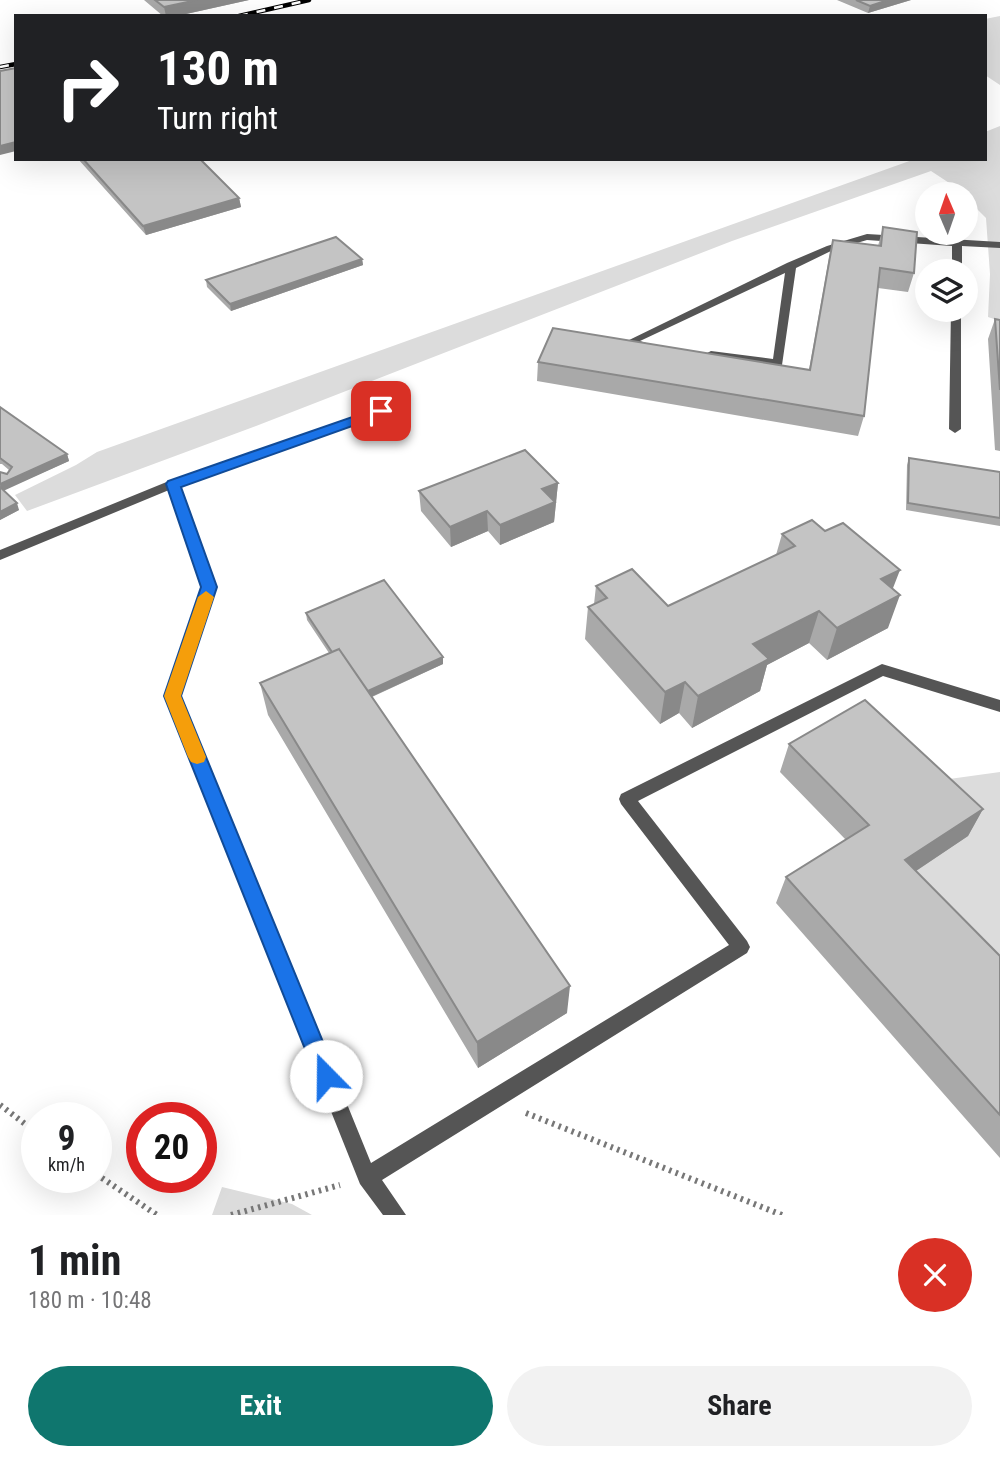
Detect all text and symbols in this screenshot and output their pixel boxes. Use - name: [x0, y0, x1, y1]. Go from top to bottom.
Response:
- text: 130 m: [157, 40, 279, 97]
- icon: right: [42, 42, 133, 133]
- text: Turn right: [157, 99, 278, 137]
- north arrow: [915, 182, 978, 245]
- map controls: [915, 182, 978, 322]
- button: layers: [915, 259, 978, 322]
- pin: [351, 381, 411, 441]
- icon: arrive: [362, 392, 400, 430]
- position arrow: [289, 1039, 363, 1113]
- speed limit sign: 20: [126, 1102, 217, 1193]
- text: 9: [58, 1118, 75, 1159]
- text: km/h: [48, 1154, 85, 1175]
- text: 1 min: [28, 1236, 121, 1285]
- button: close: [898, 1238, 972, 1312]
- text: 180 m · 10:48: [28, 1287, 152, 1314]
- button: Exit: [28, 1366, 493, 1446]
- button: Share: [507, 1366, 972, 1446]

